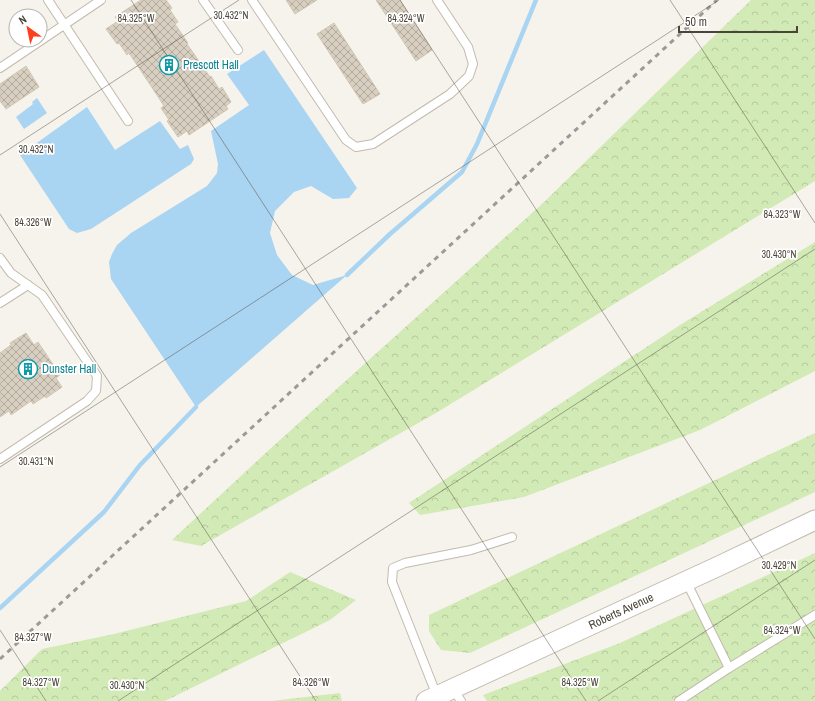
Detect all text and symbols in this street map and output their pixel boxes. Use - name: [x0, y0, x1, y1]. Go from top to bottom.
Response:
- north arrow: [8, 8, 48, 48]
- scale bar: [679, 8, 797, 34]
- text: 30.432°N: [214, 9, 249, 22]
- text: N: [16, 12, 29, 27]
- text: 84.325°W: [118, 12, 155, 25]
- text: 84.324°W: [388, 12, 425, 25]
- text: 50 m: [685, 14, 707, 30]
- building icon: Prescott Hall: [158, 54, 180, 76]
- place label: Prescott Hall: [183, 57, 239, 73]
- text: 30.432°N: [19, 143, 54, 156]
- text: 84.323°W: [764, 208, 801, 221]
- text: 84.326°W: [15, 216, 52, 229]
- text: 30.430°N: [762, 248, 797, 261]
- building icon: Dunster Hall: [17, 358, 39, 380]
- place label: Dunster Hall: [42, 361, 96, 377]
- text: 30.431°N: [19, 455, 54, 468]
- text: 30.429°N: [762, 559, 797, 572]
- street label: Roberts Avenue: [586, 589, 656, 633]
- text: 84.324°W: [764, 624, 801, 637]
- text: 84.327°W: [15, 631, 52, 644]
- text: 84.327°W: [23, 676, 60, 689]
- text: 84.326°W: [293, 676, 330, 689]
- text: 84.325°W: [562, 676, 599, 689]
- text: 30.430°N: [110, 679, 145, 692]

